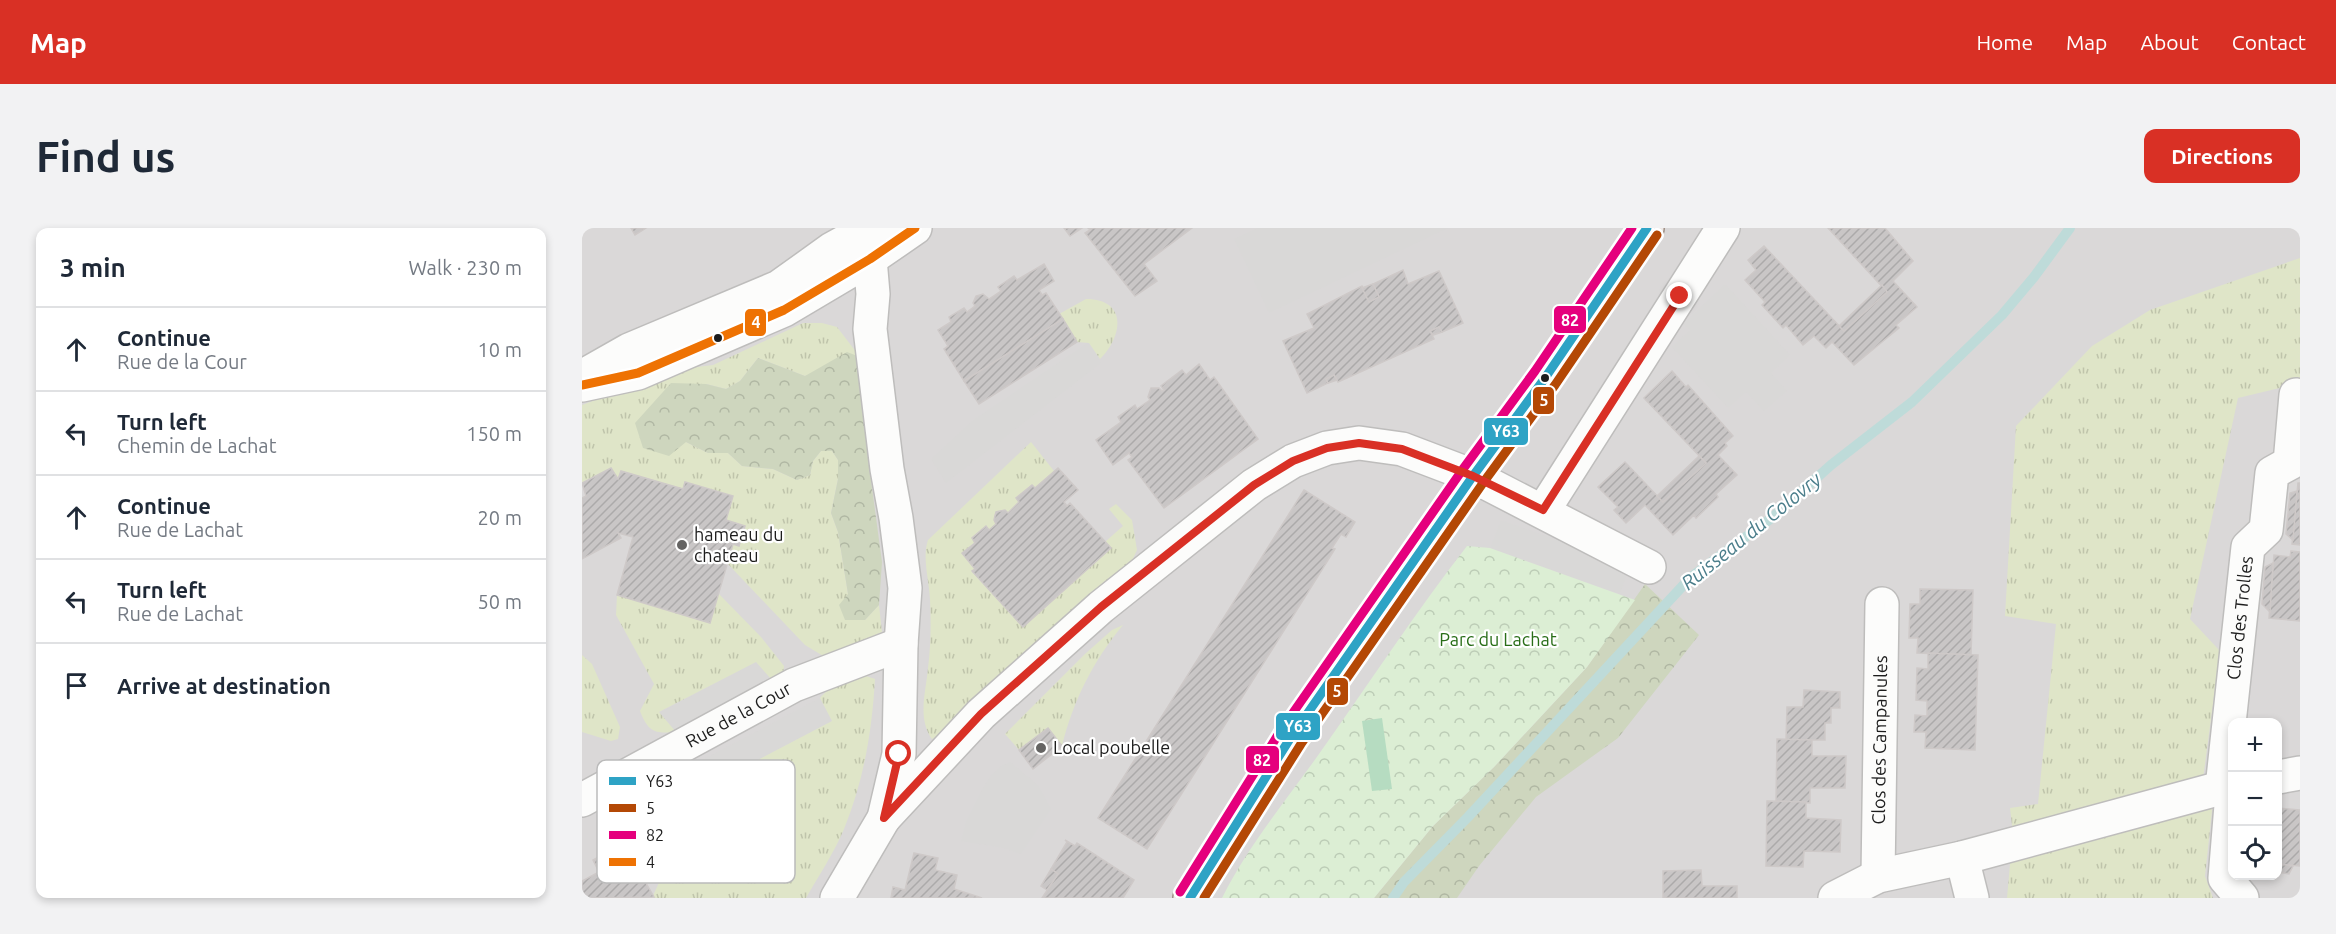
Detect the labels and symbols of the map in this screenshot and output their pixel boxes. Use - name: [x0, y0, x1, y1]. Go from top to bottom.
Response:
- route end: [1666, 282, 1692, 308]
- line badge: 82: [1553, 305, 1587, 334]
- line badge: 4: [744, 308, 767, 337]
- text: 82: [1561, 311, 1579, 329]
- text: 4: [751, 313, 761, 331]
- unlabelled marker: [712, 332, 724, 344]
- unlabelled marker: [1539, 372, 1551, 384]
- line badge: 5: [1532, 386, 1555, 415]
- text: 5: [1539, 391, 1549, 409]
- line badge: Y63: [1483, 417, 1529, 446]
- text: Y63: [1492, 422, 1520, 440]
- water label: Ruisseau du Colovry: [1676, 467, 1826, 594]
- place label: hameau du chateau: [694, 524, 783, 565]
- marker: hameau du chateau: [675, 538, 689, 552]
- street label: Clos des Trolles: [2223, 555, 2256, 681]
- park label: Parc du Lachat: [1439, 629, 1557, 649]
- street label: Clos des Campanules: [1868, 655, 1890, 825]
- street label: Rue de la Cour: [682, 677, 794, 751]
- line badge: 5: [1326, 677, 1349, 706]
- text: 5: [1332, 682, 1342, 700]
- line badge: Y63: [1275, 712, 1321, 741]
- text: Y63: [1284, 717, 1312, 735]
- place label: Local poubelle: [1053, 737, 1170, 757]
- route start: [885, 740, 911, 766]
- marker: Local poubelle: [1034, 741, 1048, 755]
- line badge: 82: [1245, 745, 1280, 774]
- text: 82: [1253, 751, 1271, 769]
- legend: [597, 760, 795, 883]
- text: Y63: [646, 772, 673, 790]
- text: 5: [646, 799, 655, 817]
- text: 82: [646, 826, 664, 844]
- text: 4: [646, 853, 655, 871]

